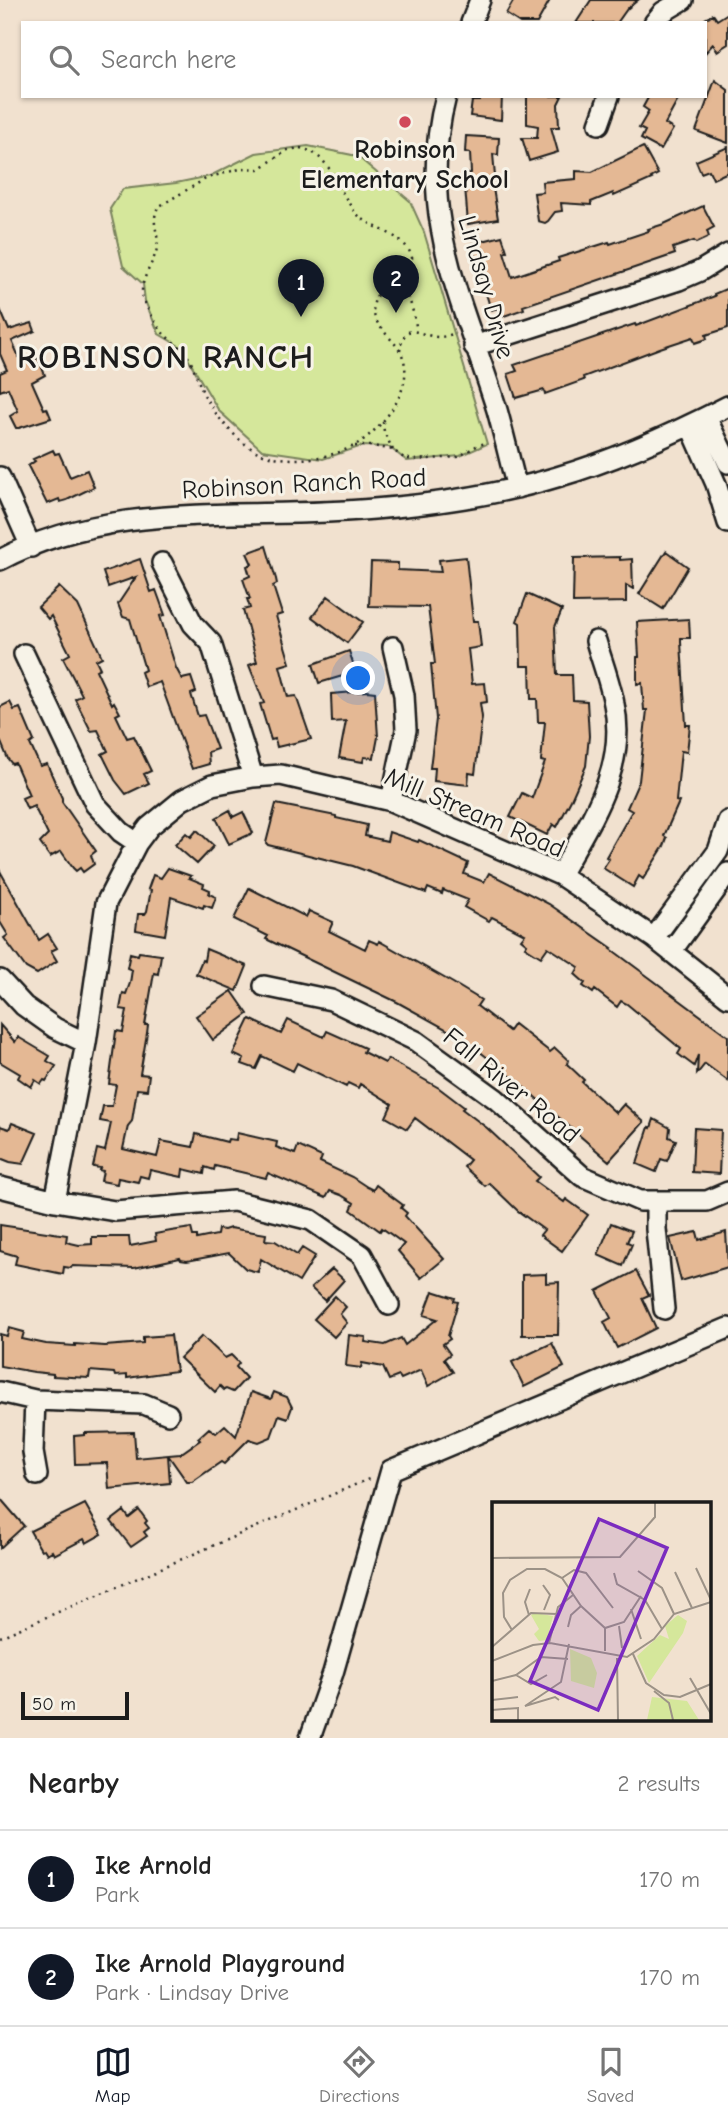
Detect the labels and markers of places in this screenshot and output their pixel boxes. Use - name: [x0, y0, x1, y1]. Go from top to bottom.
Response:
- marker: Robinson Elementary School: [397, 114, 413, 130]
- place label: Robinson Elementary School: [301, 135, 509, 195]
- pin: 2: [373, 255, 419, 313]
- pin: 1: [278, 259, 324, 317]

